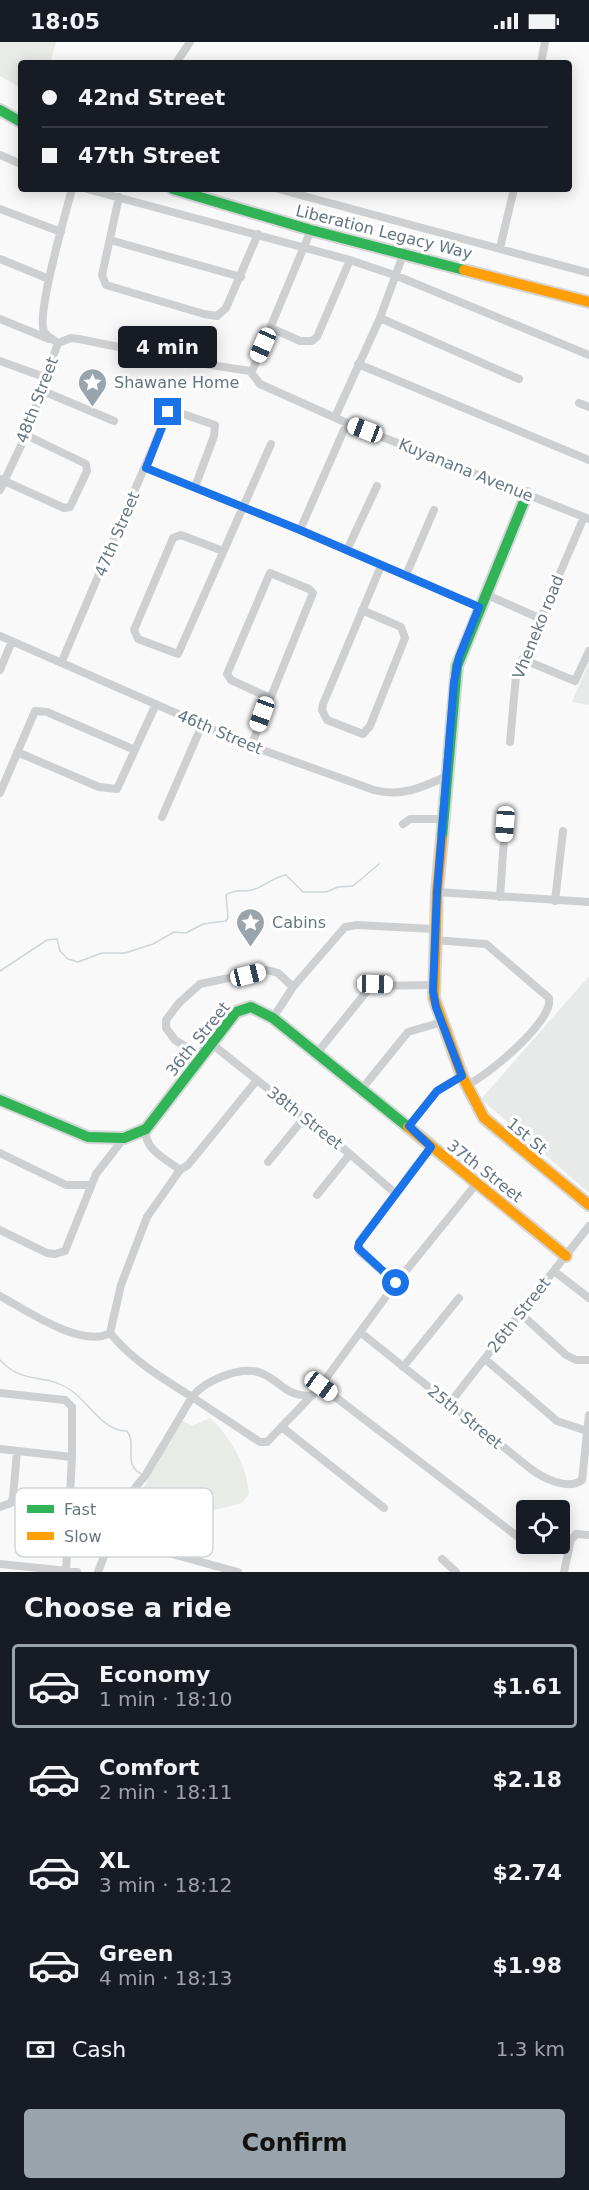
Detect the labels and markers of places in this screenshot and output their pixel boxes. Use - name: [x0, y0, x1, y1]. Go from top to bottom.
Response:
- place icon: Shawane Home: [77, 366, 109, 408]
- place label: Shawane Home: [114, 373, 239, 392]
- place icon: Cabins: [235, 906, 267, 948]
- place label: Cabins: [272, 913, 326, 932]

